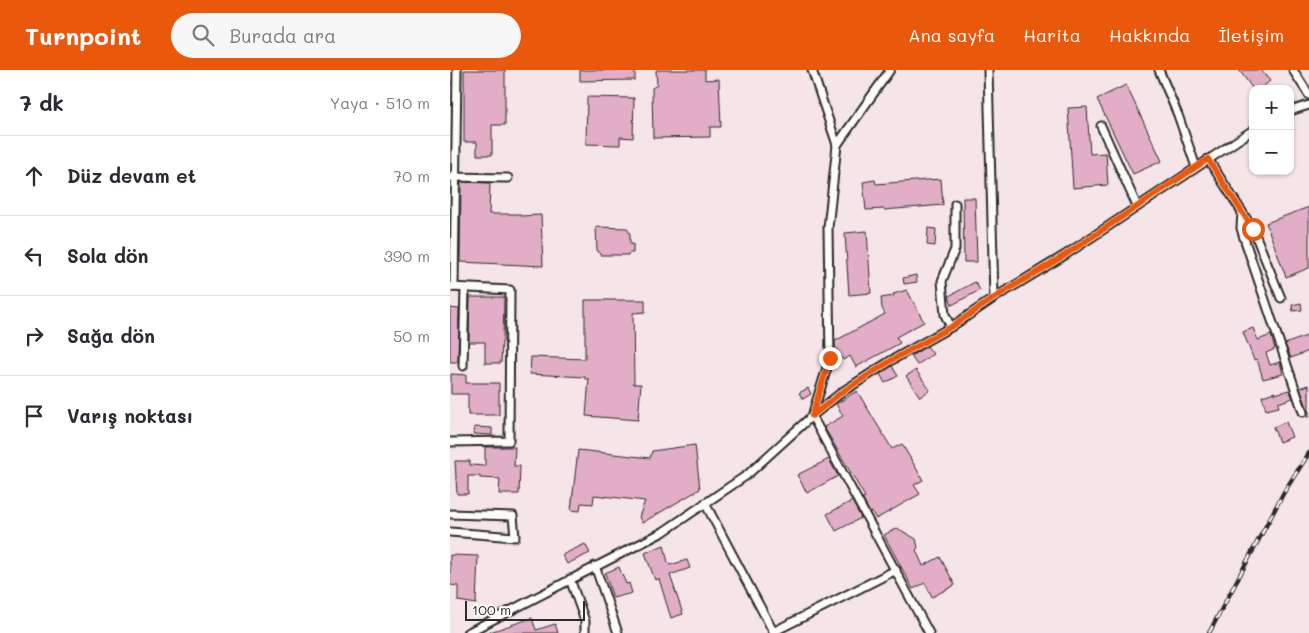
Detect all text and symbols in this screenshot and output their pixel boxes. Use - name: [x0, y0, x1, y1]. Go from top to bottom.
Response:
- search box: [171, 13, 521, 58]
- text: Turnpoint: [25, 20, 141, 51]
- icon: search: [189, 21, 217, 49]
- text: Burada ara: [229, 23, 336, 48]
- text: Ana sayfa: [908, 23, 995, 47]
- text: Harita: [1023, 23, 1081, 47]
- text: Hakkında: [1109, 23, 1190, 47]
- text: İletişim: [1218, 23, 1284, 47]
- map controls: [1249, 85, 1294, 175]
- button: +: [1249, 85, 1294, 130]
- text: 7 dk: [20, 89, 64, 116]
- text: Yaya · 510 m: [330, 92, 430, 113]
- button: −: [1249, 130, 1294, 175]
- icon: ahead: [20, 162, 48, 190]
- text: Düz devam et: [67, 163, 196, 188]
- text: 70 m: [393, 165, 430, 186]
- route start: [1242, 218, 1265, 241]
- icon: left: [20, 242, 48, 270]
- text: Sola dön: [67, 243, 149, 268]
- text: 390 m: [383, 245, 430, 266]
- icon: right: [20, 322, 48, 350]
- text: Sağa dön: [67, 323, 155, 348]
- text: 50 m: [393, 325, 430, 346]
- route end: [819, 347, 842, 370]
- icon: arrive: [20, 402, 48, 430]
- text: Varış noktası: [67, 403, 193, 428]
- scale bar: [465, 598, 585, 621]
- text: 100 m: [472, 600, 511, 619]

